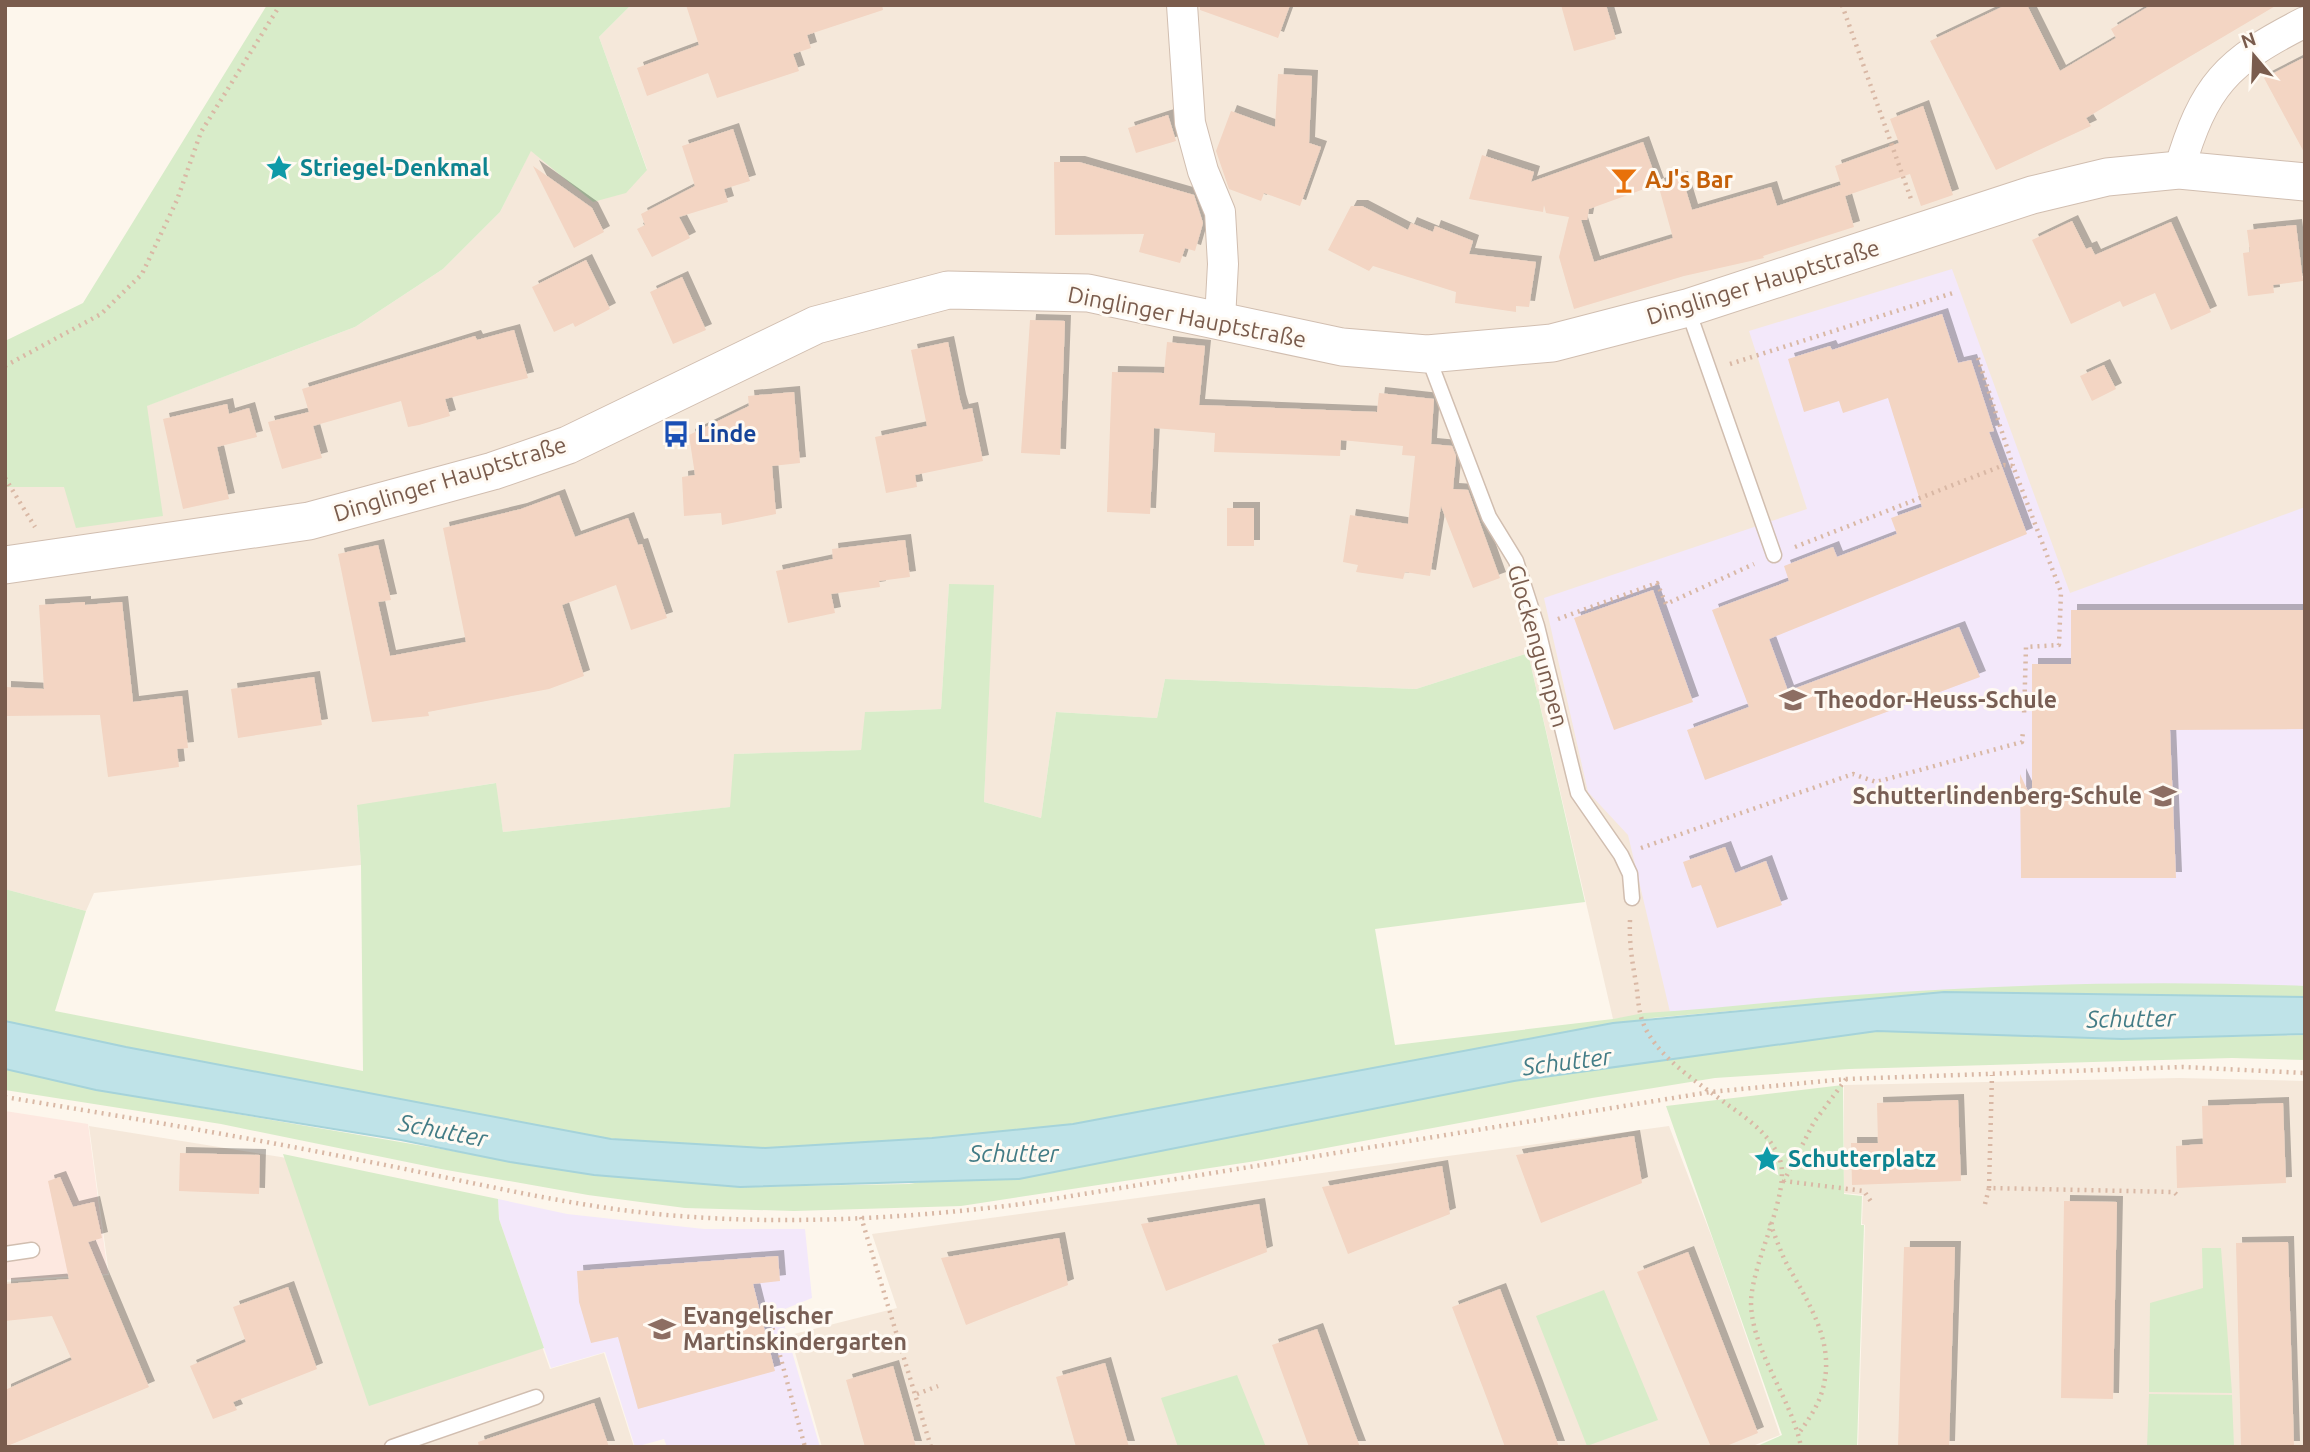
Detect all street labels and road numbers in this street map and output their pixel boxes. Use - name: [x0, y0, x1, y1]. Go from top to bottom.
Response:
- street label: Dinglinger Hauptstraße: [1643, 234, 1882, 329]
- street label: Dinglinger Hauptstraße: [1066, 281, 1308, 352]
- street label: Dinglinger Hauptstraße: [330, 431, 569, 526]
- street label: Glockengumpen: [1503, 562, 1574, 730]

